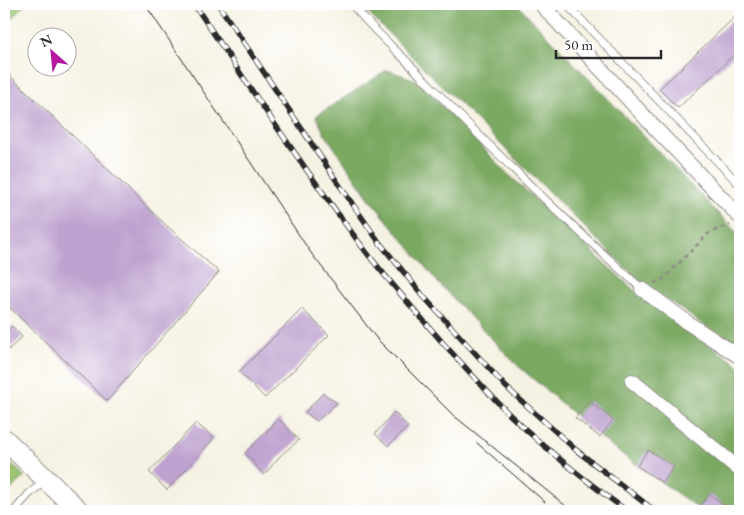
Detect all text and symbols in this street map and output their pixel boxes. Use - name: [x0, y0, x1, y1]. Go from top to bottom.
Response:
- north arrow: [28, 28, 78, 78]
- scale bar: [556, 28, 662, 60]
- text: N: [37, 30, 56, 51]
- text: 50 m: [564, 35, 593, 54]

